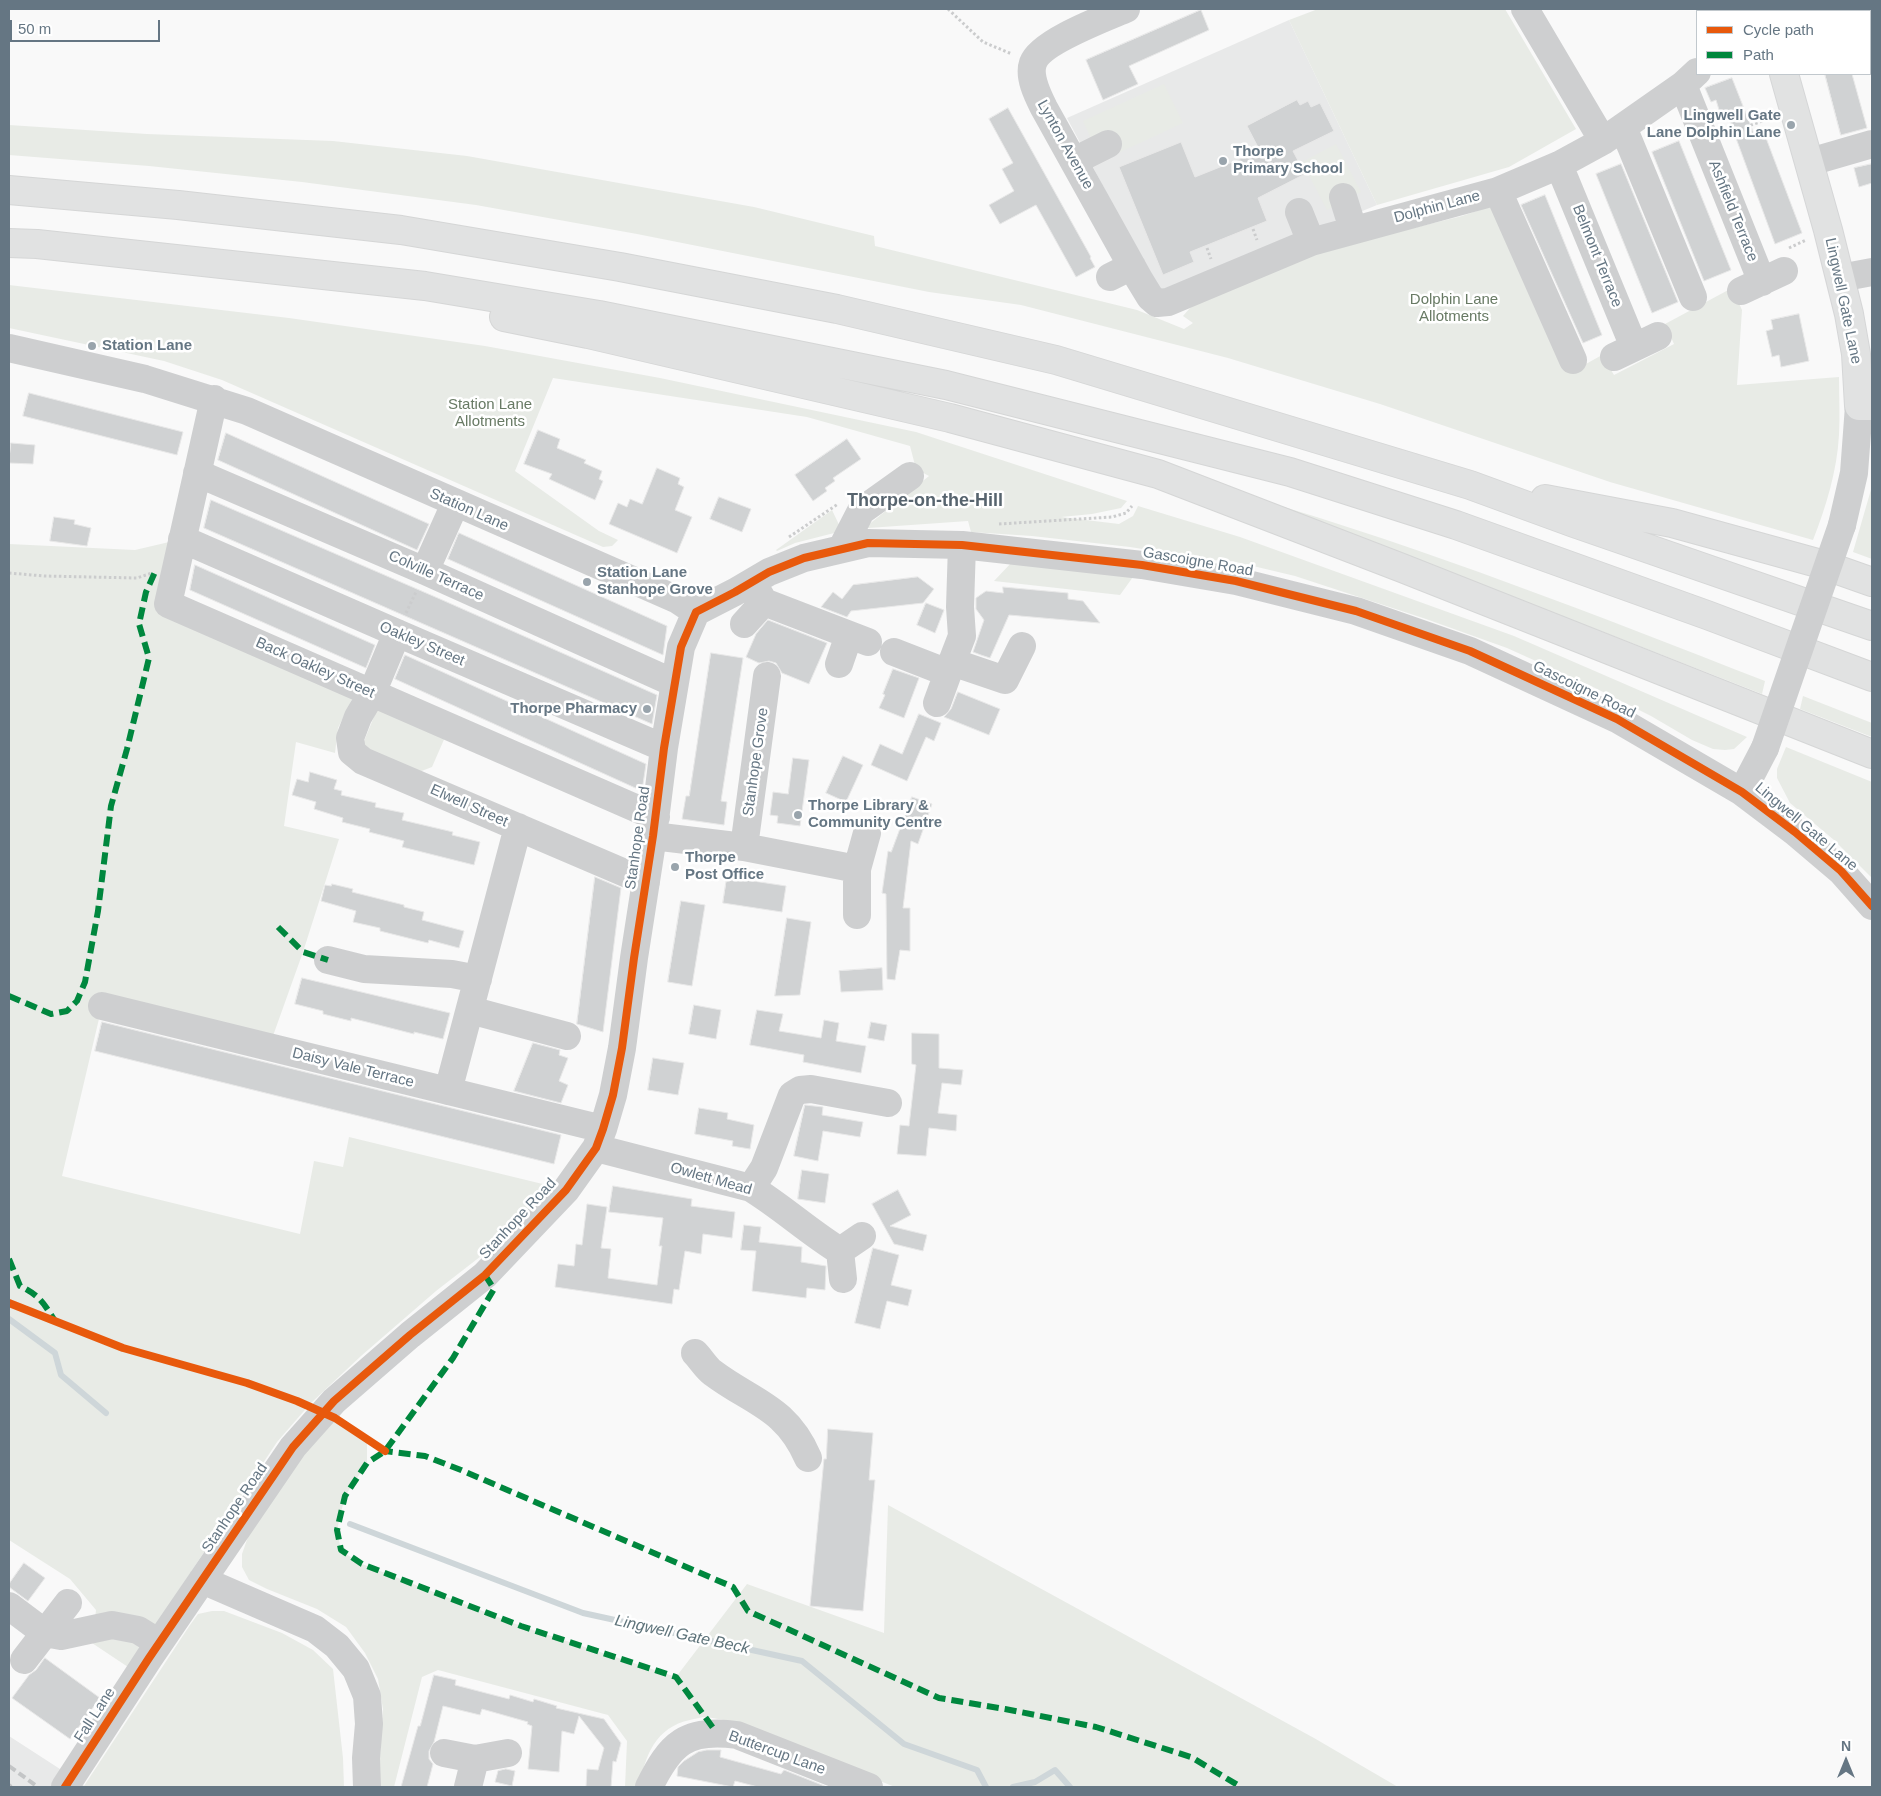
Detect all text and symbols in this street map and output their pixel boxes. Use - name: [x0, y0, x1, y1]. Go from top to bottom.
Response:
- scale bar: [12, 10, 162, 42]
- legend: [1696, 10, 1871, 75]
- text: 50 m: [18, 20, 51, 37]
- text: Cycle path: [1743, 21, 1814, 38]
- text: Path: [1743, 46, 1774, 63]
- street label: Lynton Avenue: [1033, 97, 1097, 193]
- place label: Lingwell Gate Lane Dolphin Lane: [1647, 107, 1781, 142]
- marker: Lingwell Gate Lane Dolphin Lane: [1785, 119, 1797, 131]
- place label: Thorpe Primary School: [1233, 143, 1343, 178]
- marker: Thorpe Primary School: [1217, 155, 1229, 167]
- street label: Ashfield Terrace: [1705, 158, 1761, 264]
- street label: Dolphin Lane: [1392, 187, 1482, 227]
- street label: Belmont Terrace: [1568, 202, 1626, 310]
- street label: Lingwell Gate Lane: [1821, 236, 1865, 366]
- park label: Dolphin Lane Allotments: [1410, 291, 1498, 326]
- place label: Station Lane: [102, 337, 192, 355]
- marker: Station Lane: [86, 340, 98, 352]
- park label: Station Lane Allotments: [448, 396, 532, 431]
- street label: Station Lane: [427, 485, 511, 535]
- district label: Thorpe-on-the-Hill: [847, 490, 1003, 512]
- street label: Gascoigne Road: [1141, 543, 1255, 581]
- street label: Colville Terrace: [386, 547, 486, 605]
- place label: Station Lane Stanhope Grove: [597, 564, 713, 599]
- marker: Station Lane Stanhope Grove: [581, 576, 593, 588]
- street label: Oakley Street: [377, 618, 467, 670]
- street label: Back Oakley Street: [253, 634, 377, 702]
- street label: Gascoigne Road: [1530, 657, 1638, 723]
- place label: Thorpe Pharmacy: [510, 700, 637, 718]
- marker: Thorpe Pharmacy: [641, 703, 653, 715]
- street label: Stanhope Grove: [739, 707, 773, 817]
- street label: Lingwell Gate Lane: [1751, 779, 1861, 875]
- street label: Elwell Street: [427, 781, 511, 831]
- street label: Stanhope Road: [622, 785, 654, 891]
- place label: Thorpe Library & Community Centre: [808, 797, 942, 832]
- marker: Thorpe Library & Community Centre: [792, 809, 804, 821]
- place label: Thorpe Post Office: [685, 849, 764, 884]
- marker: Thorpe Post Office: [669, 861, 681, 873]
- street label: Daisy Vale Terrace: [290, 1044, 416, 1092]
- street label: Owlett Mead: [668, 1159, 754, 1199]
- street label: Stanhope Road: [476, 1175, 560, 1263]
- street label: Stanhope Road: [198, 1460, 272, 1556]
- water label: Lingwell Gate Beck: [613, 1611, 751, 1659]
- street label: Fall Lane: [71, 1684, 119, 1746]
- street label: Buttercup Lane: [726, 1727, 828, 1779]
- north arrow: [1821, 1736, 1871, 1786]
- text: N: [1841, 1738, 1851, 1754]

